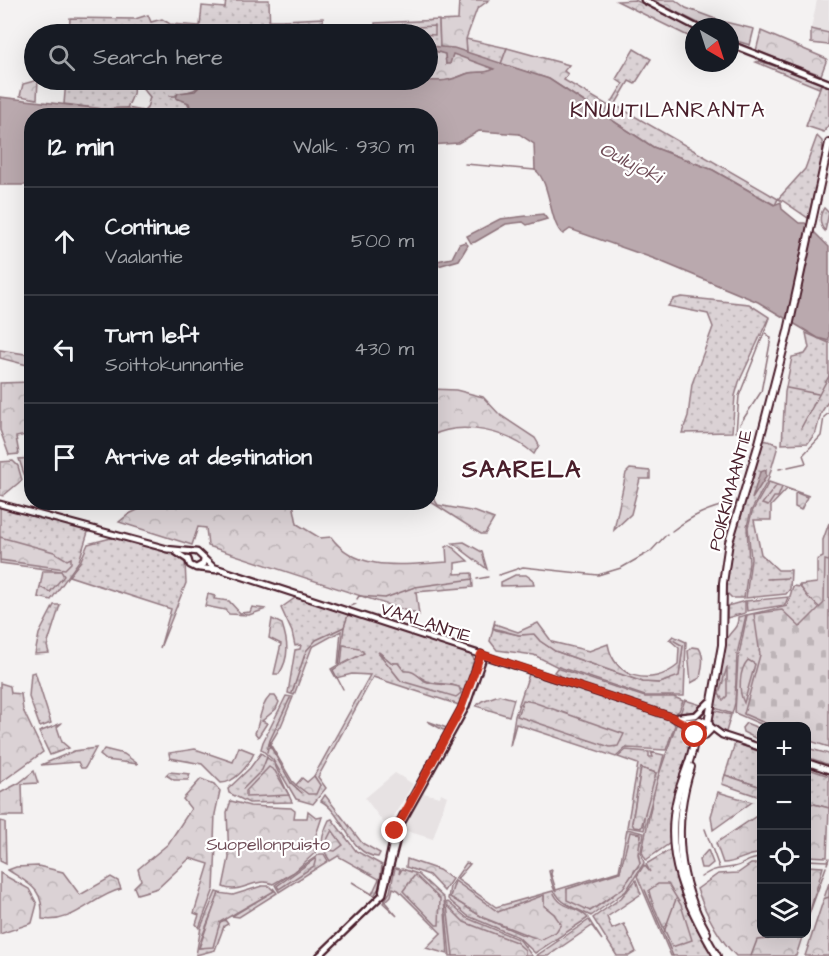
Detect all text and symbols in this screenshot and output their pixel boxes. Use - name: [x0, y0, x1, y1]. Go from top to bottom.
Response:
- north arrow: [685, 18, 739, 72]
- search box: [24, 24, 438, 90]
- icon: search: [45, 41, 78, 74]
- text: Search here: [93, 42, 223, 73]
- district label: KNUUTILANRANTA: [570, 96, 766, 125]
- text: 12 min: [48, 129, 114, 165]
- text: Walk · 930 m: [293, 133, 414, 161]
- water label: Oulujoki: [594, 135, 669, 192]
- text: Continue: [105, 212, 190, 243]
- icon: ahead: [48, 225, 81, 258]
- text: 500 m: [351, 227, 414, 255]
- text: Vaalantie: [105, 243, 183, 271]
- text: Turn left: [105, 320, 199, 351]
- icon: left: [48, 333, 81, 366]
- text: 430 m: [354, 335, 414, 363]
- text: Soittokunnantie: [105, 351, 244, 379]
- street label: POIKKIMAANTIE: [702, 426, 759, 554]
- icon: arrive: [48, 441, 81, 474]
- text: Arrive at destination: [105, 442, 312, 473]
- district label: SAARELA: [461, 453, 582, 487]
- street label: VAALANTIE: [377, 596, 475, 649]
- route start: [681, 721, 707, 747]
- map controls: [757, 722, 811, 938]
- button: +: [757, 722, 811, 776]
- button: −: [757, 776, 811, 830]
- route end: [381, 817, 407, 843]
- button: locate: [757, 830, 811, 884]
- park label: Suopellonpuisto: [206, 832, 330, 857]
- button: layers: [757, 884, 811, 938]

